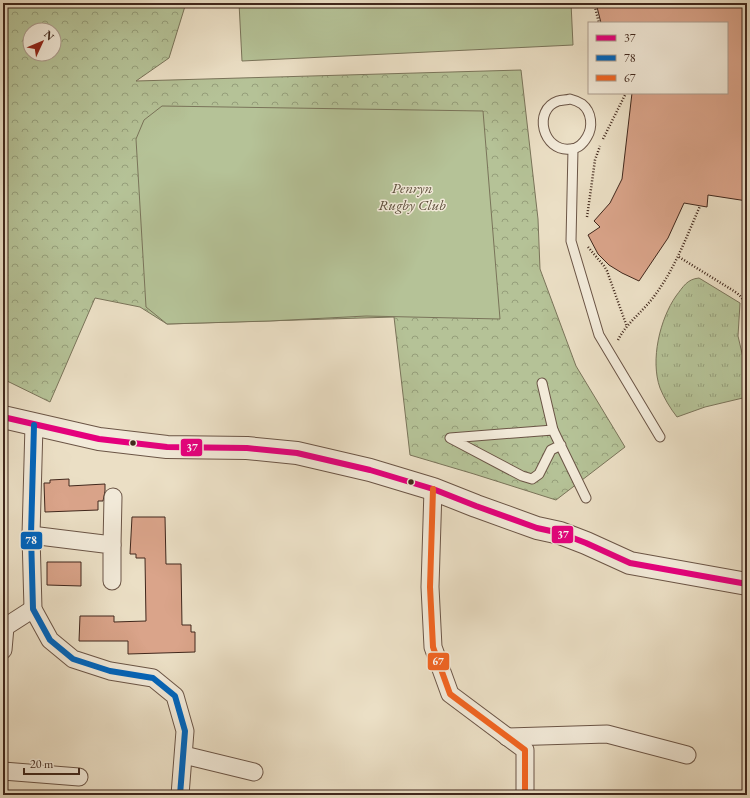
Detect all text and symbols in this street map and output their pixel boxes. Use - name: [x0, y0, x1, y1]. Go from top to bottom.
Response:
- north arrow: [22, 22, 62, 62]
- legend: [588, 22, 728, 94]
- text: N: [41, 27, 57, 43]
- text: 37: [624, 30, 636, 46]
- text: 78: [624, 50, 636, 66]
- text: 67: [624, 70, 636, 86]
- park label: Penryn Rugby Club: [378, 178, 446, 214]
- unlabelled marker: [128, 438, 138, 448]
- line badge: 37: [180, 438, 203, 457]
- text: 37: [186, 440, 198, 454]
- unlabelled marker: [406, 477, 416, 487]
- line badge: 37: [551, 525, 574, 544]
- text: 37: [557, 527, 569, 541]
- line badge: 78: [20, 531, 43, 550]
- text: 78: [25, 533, 37, 547]
- line badge: 67: [427, 652, 450, 671]
- text: 67: [432, 654, 444, 668]
- scale bar: [24, 750, 79, 776]
- text: 20 m: [30, 756, 54, 772]

